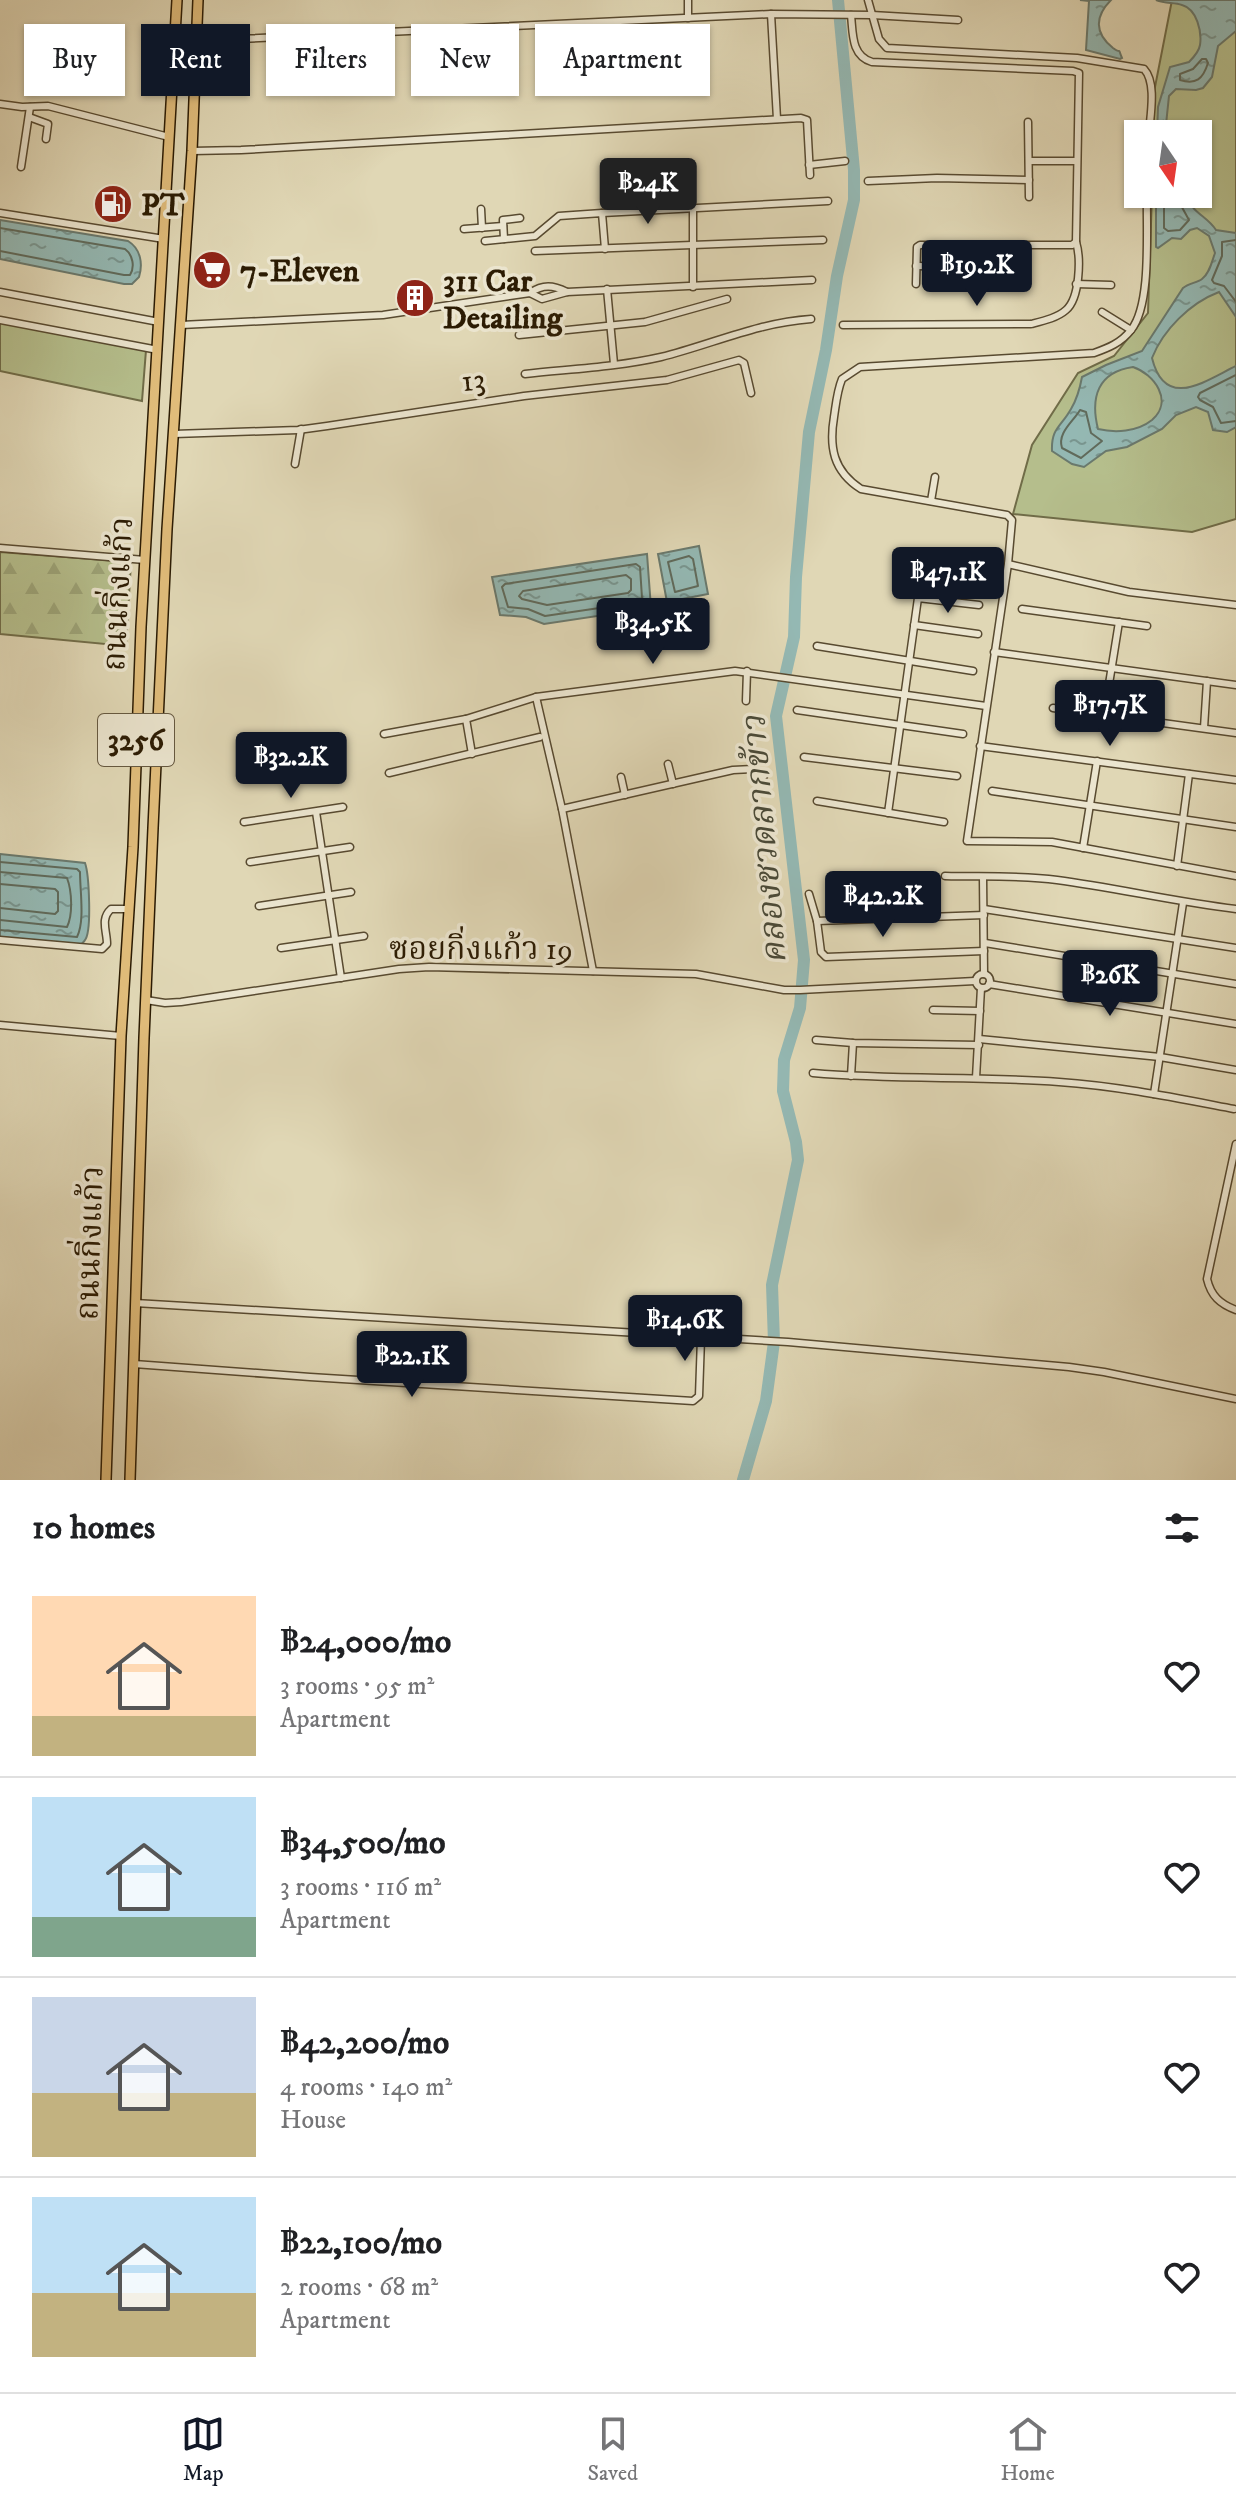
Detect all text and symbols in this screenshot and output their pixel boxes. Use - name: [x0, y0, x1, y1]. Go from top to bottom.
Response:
- chip: Buy: [24, 24, 125, 96]
- chip: Rent: [141, 24, 250, 96]
- chip: Filters: [266, 24, 395, 96]
- chip: New: [411, 24, 519, 96]
- chip: Apartment: [535, 24, 710, 96]
- north arrow: [1124, 120, 1212, 208]
- map controls: [1124, 120, 1212, 208]
- pin: ฿24K: [601, 158, 695, 226]
- text: ฿24K: [618, 167, 678, 200]
- fuel station icon: PT: [92, 183, 134, 225]
- place label: PT: [141, 186, 185, 226]
- pin: ฿19.2K: [912, 240, 1042, 308]
- supermarket icon: 7-Eleven: [191, 249, 233, 291]
- text: ฿19.2K: [940, 249, 1014, 282]
- place label: 7-Eleven: [240, 252, 360, 292]
- place label: 311 Car Detailing: [443, 262, 564, 339]
- building icon: 311 Car Detailing: [394, 277, 436, 319]
- street label: 13: [459, 360, 488, 402]
- street label: ถนนกิ่งแก้ว: [91, 516, 143, 672]
- pin: ฿47.1K: [883, 547, 1013, 615]
- text: ฿47.1K: [910, 556, 986, 589]
- pin: ฿34.5K: [588, 598, 718, 666]
- text: ฿34.5K: [615, 607, 691, 640]
- pin: ฿17.7K: [1045, 680, 1175, 748]
- text: ฿17.7K: [1073, 689, 1147, 722]
- water label: คลองชวดลากข้าว: [733, 712, 797, 966]
- road number: 3256: [98, 714, 174, 766]
- pin: ฿32.2K: [226, 732, 356, 800]
- text: ฿32.2K: [254, 741, 328, 774]
- pin: ฿42.2K: [818, 871, 948, 939]
- text: ฿42.2K: [843, 880, 923, 913]
- street label: ซอยกิ่งแก้ว 19: [389, 926, 573, 970]
- pin: ฿26K: [1063, 950, 1157, 1018]
- text: ฿26K: [1080, 959, 1140, 992]
- street label: ถนนกิ่งแก้ว: [64, 1165, 114, 1321]
- pin: ฿14.6K: [620, 1295, 750, 1363]
- text: ฿14.6K: [646, 1304, 724, 1337]
- pin: ฿22.1K: [347, 1331, 477, 1399]
- text: ฿22.1K: [375, 1340, 449, 1373]
- icon: filters: [1160, 1506, 1204, 1550]
- text: 10 homes: [32, 1507, 155, 1549]
- text: ฿24,000/mo: [280, 1621, 451, 1663]
- icon: home: [96, 1628, 192, 1724]
- icon: heart: [1160, 1654, 1204, 1698]
- text: 3 rooms · 95 m²: [280, 1670, 435, 1703]
- text: Apartment: [280, 1703, 391, 1736]
- text: ฿34,500/mo: [280, 1822, 445, 1864]
- icon: home: [96, 1829, 192, 1925]
- icon: heart: [1160, 1855, 1204, 1899]
- text: 3 rooms · 116 m²: [280, 1871, 441, 1904]
- text: Apartment: [280, 1904, 391, 1937]
- text: ฿42,200/mo: [280, 2022, 449, 2064]
- icon: home: [96, 2029, 192, 2125]
- icon: heart: [1160, 2055, 1204, 2099]
- text: 4 rooms · 140 m²: [280, 2071, 452, 2104]
- text: House: [280, 2104, 346, 2137]
- text: ฿22,100/mo: [280, 2222, 442, 2264]
- icon: home: [96, 2229, 192, 2325]
- icon: heart: [1160, 2255, 1204, 2299]
- text: 2 rooms · 68 m²: [280, 2271, 438, 2304]
- text: Apartment: [280, 2304, 391, 2337]
- tab: Map: [181, 2412, 225, 2487]
- tab: Saved: [588, 2412, 638, 2487]
- tab: Home: [1000, 2412, 1055, 2487]

